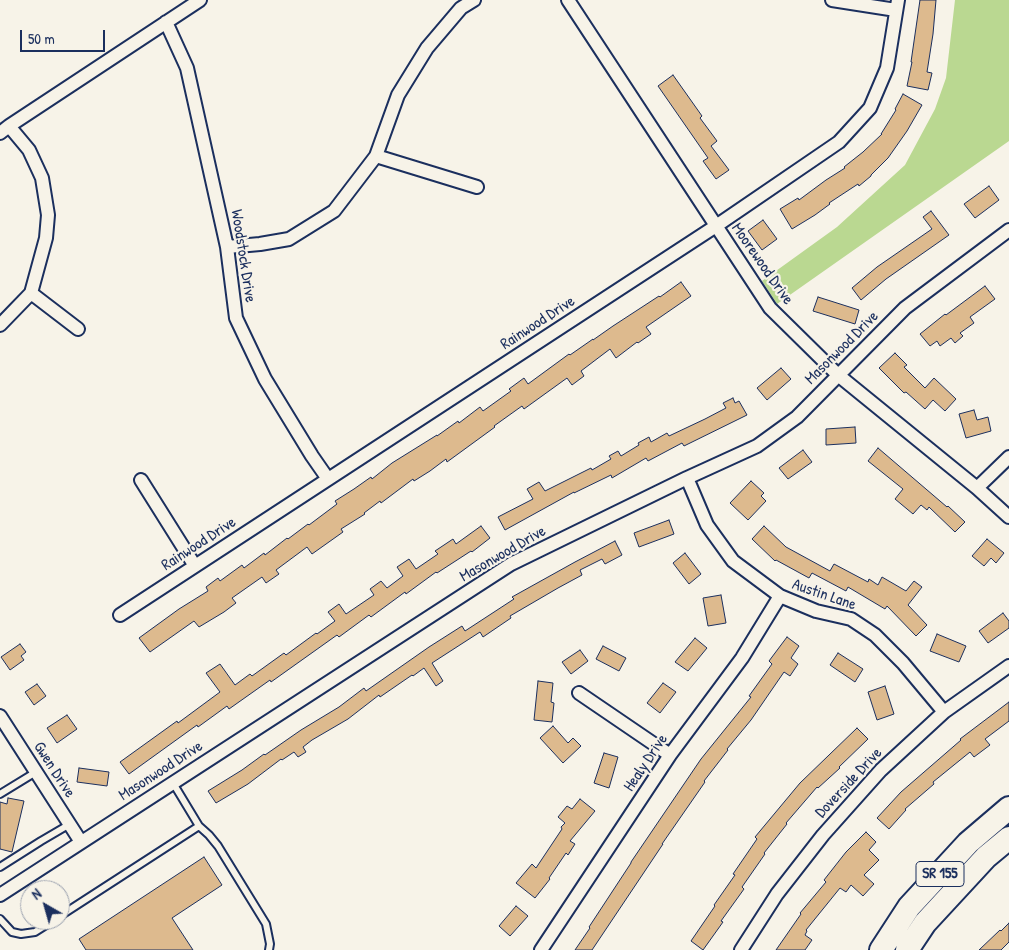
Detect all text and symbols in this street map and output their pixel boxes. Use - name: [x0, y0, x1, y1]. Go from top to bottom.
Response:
- scale bar: [22, 20, 108, 52]
- text: 50 m: [28, 28, 55, 49]
- street label: Woodstock Drive: [226, 208, 260, 304]
- street label: Moorewood Drive: [727, 219, 797, 309]
- street label: Rainwood Drive: [497, 292, 579, 354]
- street label: Masonwood Drive: [801, 307, 883, 389]
- street label: Rainwood Drive: [158, 513, 240, 575]
- street label: Masonwood Drive: [457, 522, 549, 586]
- street label: Austin Lane: [790, 575, 858, 615]
- street label: Healy Drive: [620, 731, 672, 795]
- street label: Masonwood Drive: [116, 737, 206, 805]
- street label: Gwen Drive: [29, 739, 79, 801]
- street label: Doverside Drive: [812, 744, 886, 822]
- road number: SR 155: [916, 862, 964, 886]
- north arrow: [20, 880, 70, 930]
- text: N: [27, 884, 45, 903]

